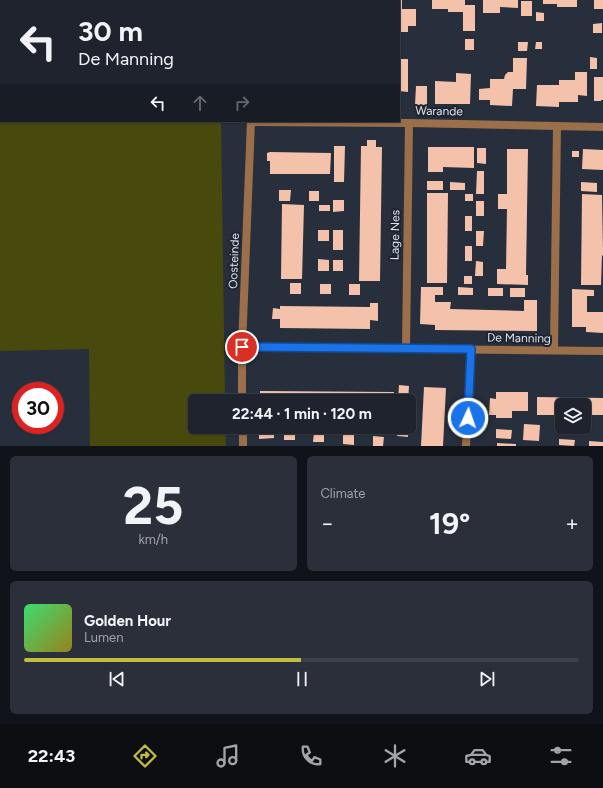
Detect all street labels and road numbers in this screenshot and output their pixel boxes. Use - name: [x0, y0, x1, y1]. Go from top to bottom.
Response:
- street label: Warande: [415, 104, 463, 118]
- street label: Lage Nes: [388, 209, 402, 260]
- street label: Oosteinde: [226, 232, 242, 289]
- street label: De Manning: [487, 330, 551, 346]

